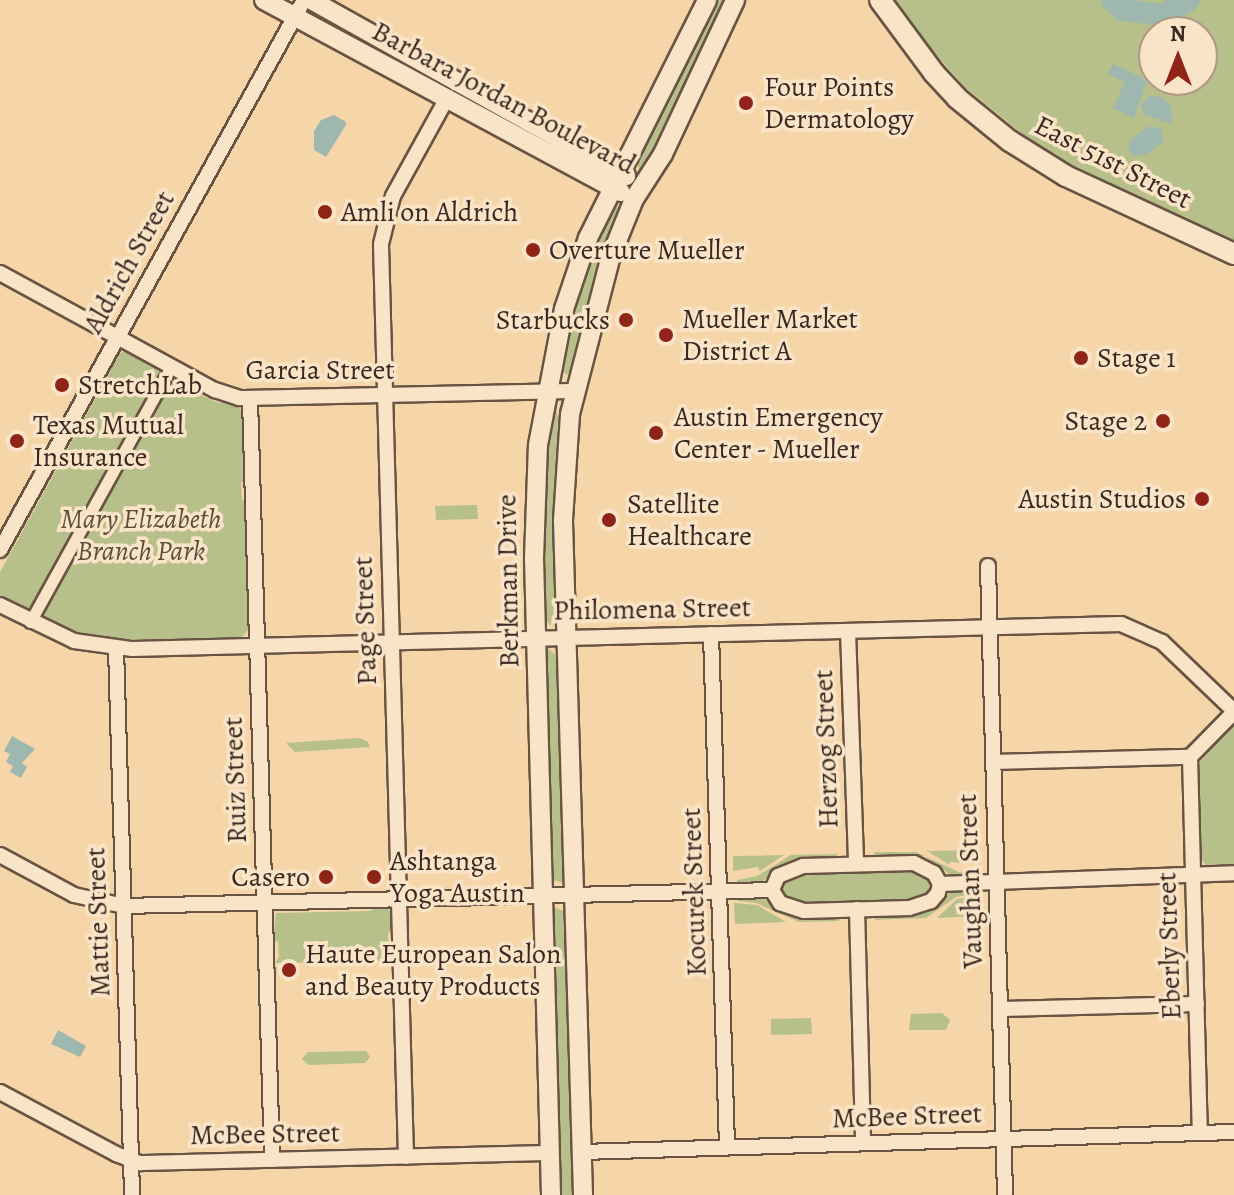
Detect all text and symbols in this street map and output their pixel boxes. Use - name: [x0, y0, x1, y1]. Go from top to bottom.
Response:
- street label: Barbara Jordan Boulevard: [366, 14, 642, 182]
- north arrow: [1138, 16, 1218, 96]
- text: N: [1170, 19, 1186, 49]
- place label: Four Points Dermatology: [764, 70, 914, 136]
- marker: Four Points Dermatology: [735, 92, 757, 114]
- street label: East 51st Street: [1029, 108, 1197, 216]
- street label: Aldrich Street: [76, 185, 182, 339]
- place label: Amli on Aldrich: [341, 195, 518, 229]
- marker: Amli on Aldrich: [316, 203, 334, 221]
- place label: Overture Mueller: [549, 233, 745, 267]
- marker: Overture Mueller: [524, 241, 542, 259]
- place label: Mueller Market District A: [682, 302, 858, 368]
- place label: Starbucks: [496, 303, 610, 337]
- marker: Starbucks: [617, 311, 635, 329]
- marker: Mueller Market District A: [657, 326, 675, 344]
- place label: Stage 1: [1097, 341, 1176, 375]
- marker: Stage 1: [1072, 349, 1090, 367]
- street label: Garcia Street: [245, 353, 395, 387]
- place label: StretchLab: [78, 368, 202, 402]
- marker: StretchLab: [53, 376, 71, 394]
- place label: Austin Emergency Center - Mueller: [674, 400, 883, 466]
- place label: Stage 2: [1064, 404, 1147, 438]
- place label: Texas Mutual Insurance: [33, 408, 184, 474]
- marker: Stage 2: [1154, 412, 1172, 430]
- marker: Austin Emergency Center - Mueller: [645, 422, 667, 444]
- marker: Texas Mutual Insurance: [8, 432, 26, 450]
- place label: Austin Studios: [1018, 482, 1186, 516]
- place label: Satellite Healthcare: [627, 487, 752, 553]
- marker: Austin Studios: [1193, 490, 1211, 508]
- street label: Berkman Drive: [490, 494, 526, 668]
- park label: Mary Elizabeth Branch Park: [61, 502, 221, 568]
- marker: Satellite Healthcare: [598, 509, 620, 531]
- street label: Page Street: [346, 556, 384, 686]
- street label: Philomena Street: [553, 590, 751, 628]
- street label: Herzog Street: [806, 669, 846, 829]
- street label: Ruiz Street: [216, 716, 254, 844]
- street label: Vaughan Street: [950, 793, 990, 969]
- street label: Kocurek Street: [674, 807, 714, 977]
- place label: Ashtanga Yoga Austin: [390, 844, 525, 910]
- street label: Mattie Street: [79, 847, 117, 997]
- place label: Casero: [231, 860, 310, 894]
- marker: Casero: [317, 868, 335, 886]
- marker: Ashtanga Yoga Austin: [365, 868, 383, 886]
- street label: Eberly Street: [1150, 872, 1188, 1020]
- place label: Haute European Salon and Beauty Products: [305, 937, 561, 1003]
- marker: Haute European Salon and Beauty Products: [280, 961, 298, 979]
- street label: McBee Street: [831, 1097, 983, 1135]
- street label: McBee Street: [190, 1116, 340, 1152]

